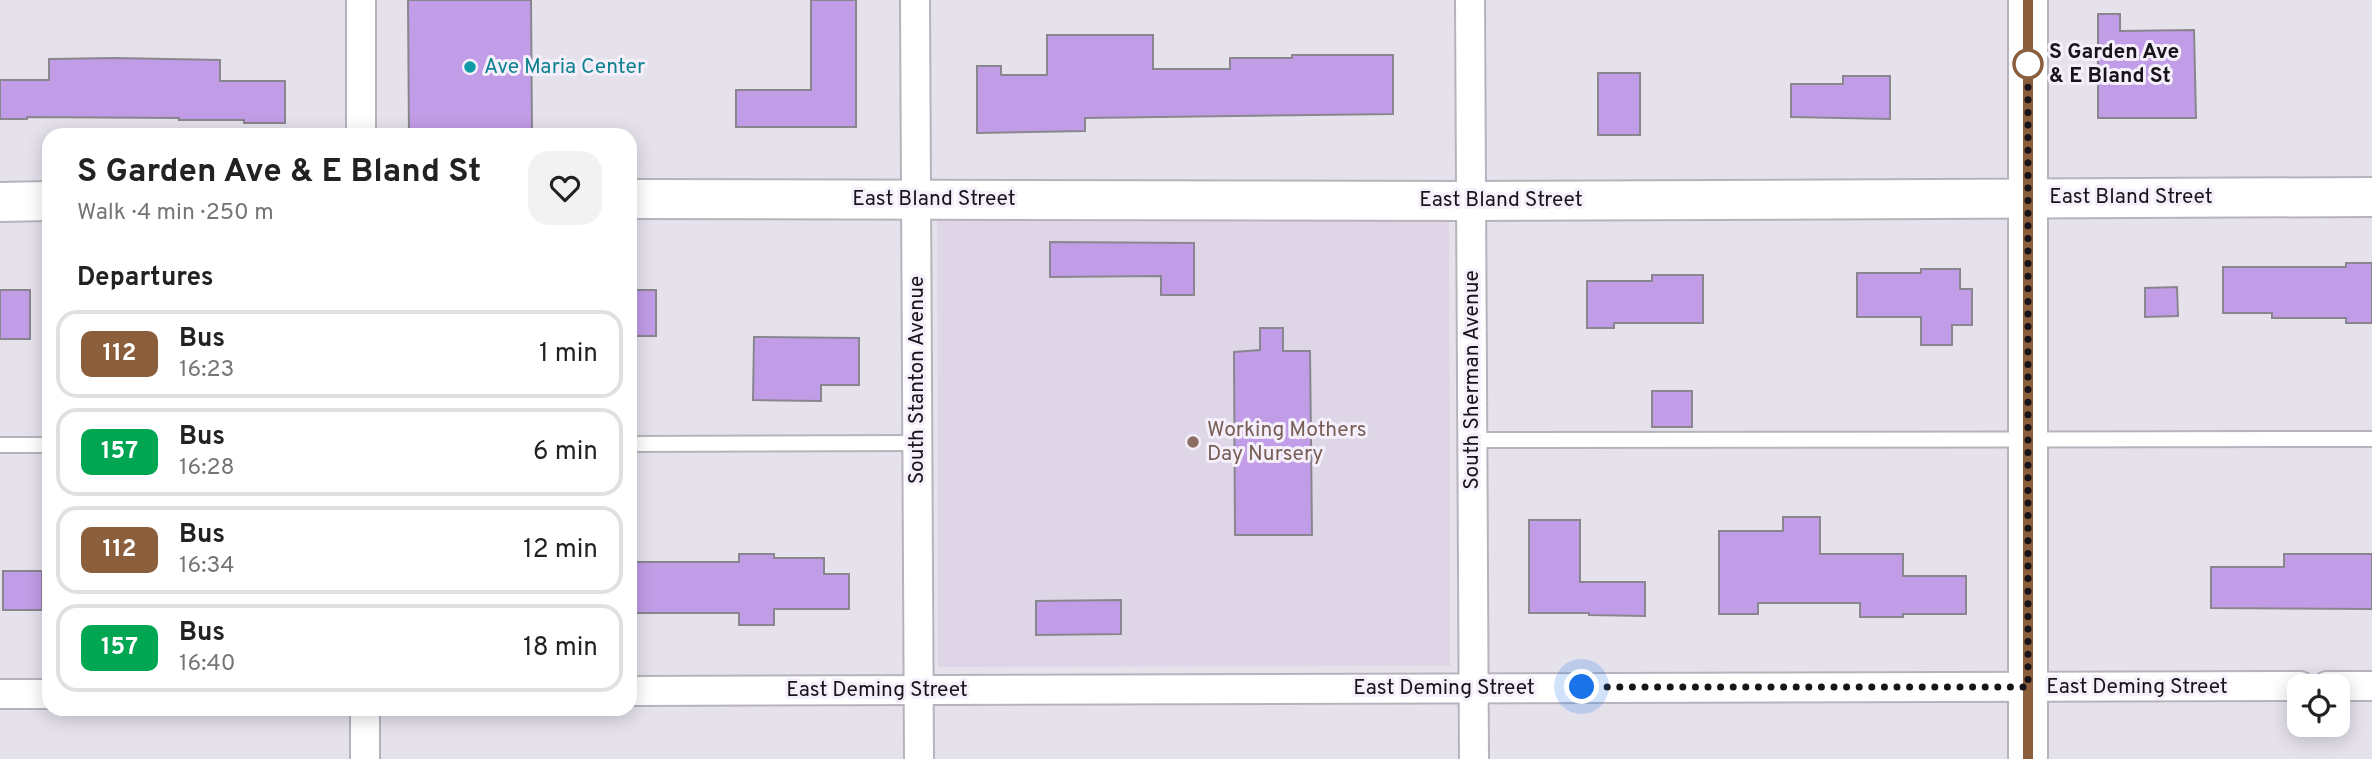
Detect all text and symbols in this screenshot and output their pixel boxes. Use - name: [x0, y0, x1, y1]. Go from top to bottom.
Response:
- place label: S Garden Ave & E Bland St: [2049, 39, 2179, 90]
- marker: S Garden Ave & E Bland St: [2013, 49, 2043, 79]
- place label: Ave Maria Center: [484, 54, 645, 81]
- marker: Ave Maria Center: [462, 59, 478, 75]
- button: heart: [528, 151, 602, 225]
- text: S Garden Ave & E Bland St: [77, 152, 481, 194]
- street label: East Bland Street: [2049, 184, 2213, 211]
- street label: East Bland Street: [852, 186, 1016, 213]
- street label: East Bland Street: [1419, 187, 1583, 214]
- text: Walk · 4 min · 250 m: [77, 199, 274, 228]
- text: Departures: [77, 262, 214, 295]
- street label: South Sherman Avenue: [1459, 270, 1486, 490]
- street label: South Stanton Avenue: [904, 276, 931, 484]
- text: Bus: [179, 323, 225, 356]
- text: 1 min: [539, 338, 598, 371]
- text: 112: [103, 339, 136, 369]
- text: 16:23: [179, 356, 234, 385]
- place label: Working Mothers Day Nursery: [1207, 417, 1367, 468]
- text: Bus: [179, 421, 225, 454]
- marker: Working Mothers Day Nursery: [1185, 434, 1201, 450]
- text: 6 min: [533, 436, 598, 469]
- text: 157: [101, 437, 138, 467]
- text: 16:28: [179, 454, 235, 483]
- text: Bus: [179, 519, 225, 552]
- text: 12 min: [523, 534, 598, 567]
- text: 112: [103, 535, 136, 565]
- text: 16:34: [179, 552, 235, 581]
- text: Bus: [179, 617, 225, 650]
- text: 18 min: [523, 632, 598, 665]
- text: 157: [101, 633, 138, 663]
- text: 16:40: [179, 650, 236, 679]
- your location: [1564, 669, 1599, 704]
- street label: East Deming Street: [2046, 674, 2228, 701]
- map controls: [2287, 674, 2350, 737]
- button: locate: [2287, 674, 2350, 737]
- street label: East Deming Street: [1353, 675, 1535, 702]
- street label: East Deming Street: [786, 677, 968, 704]

